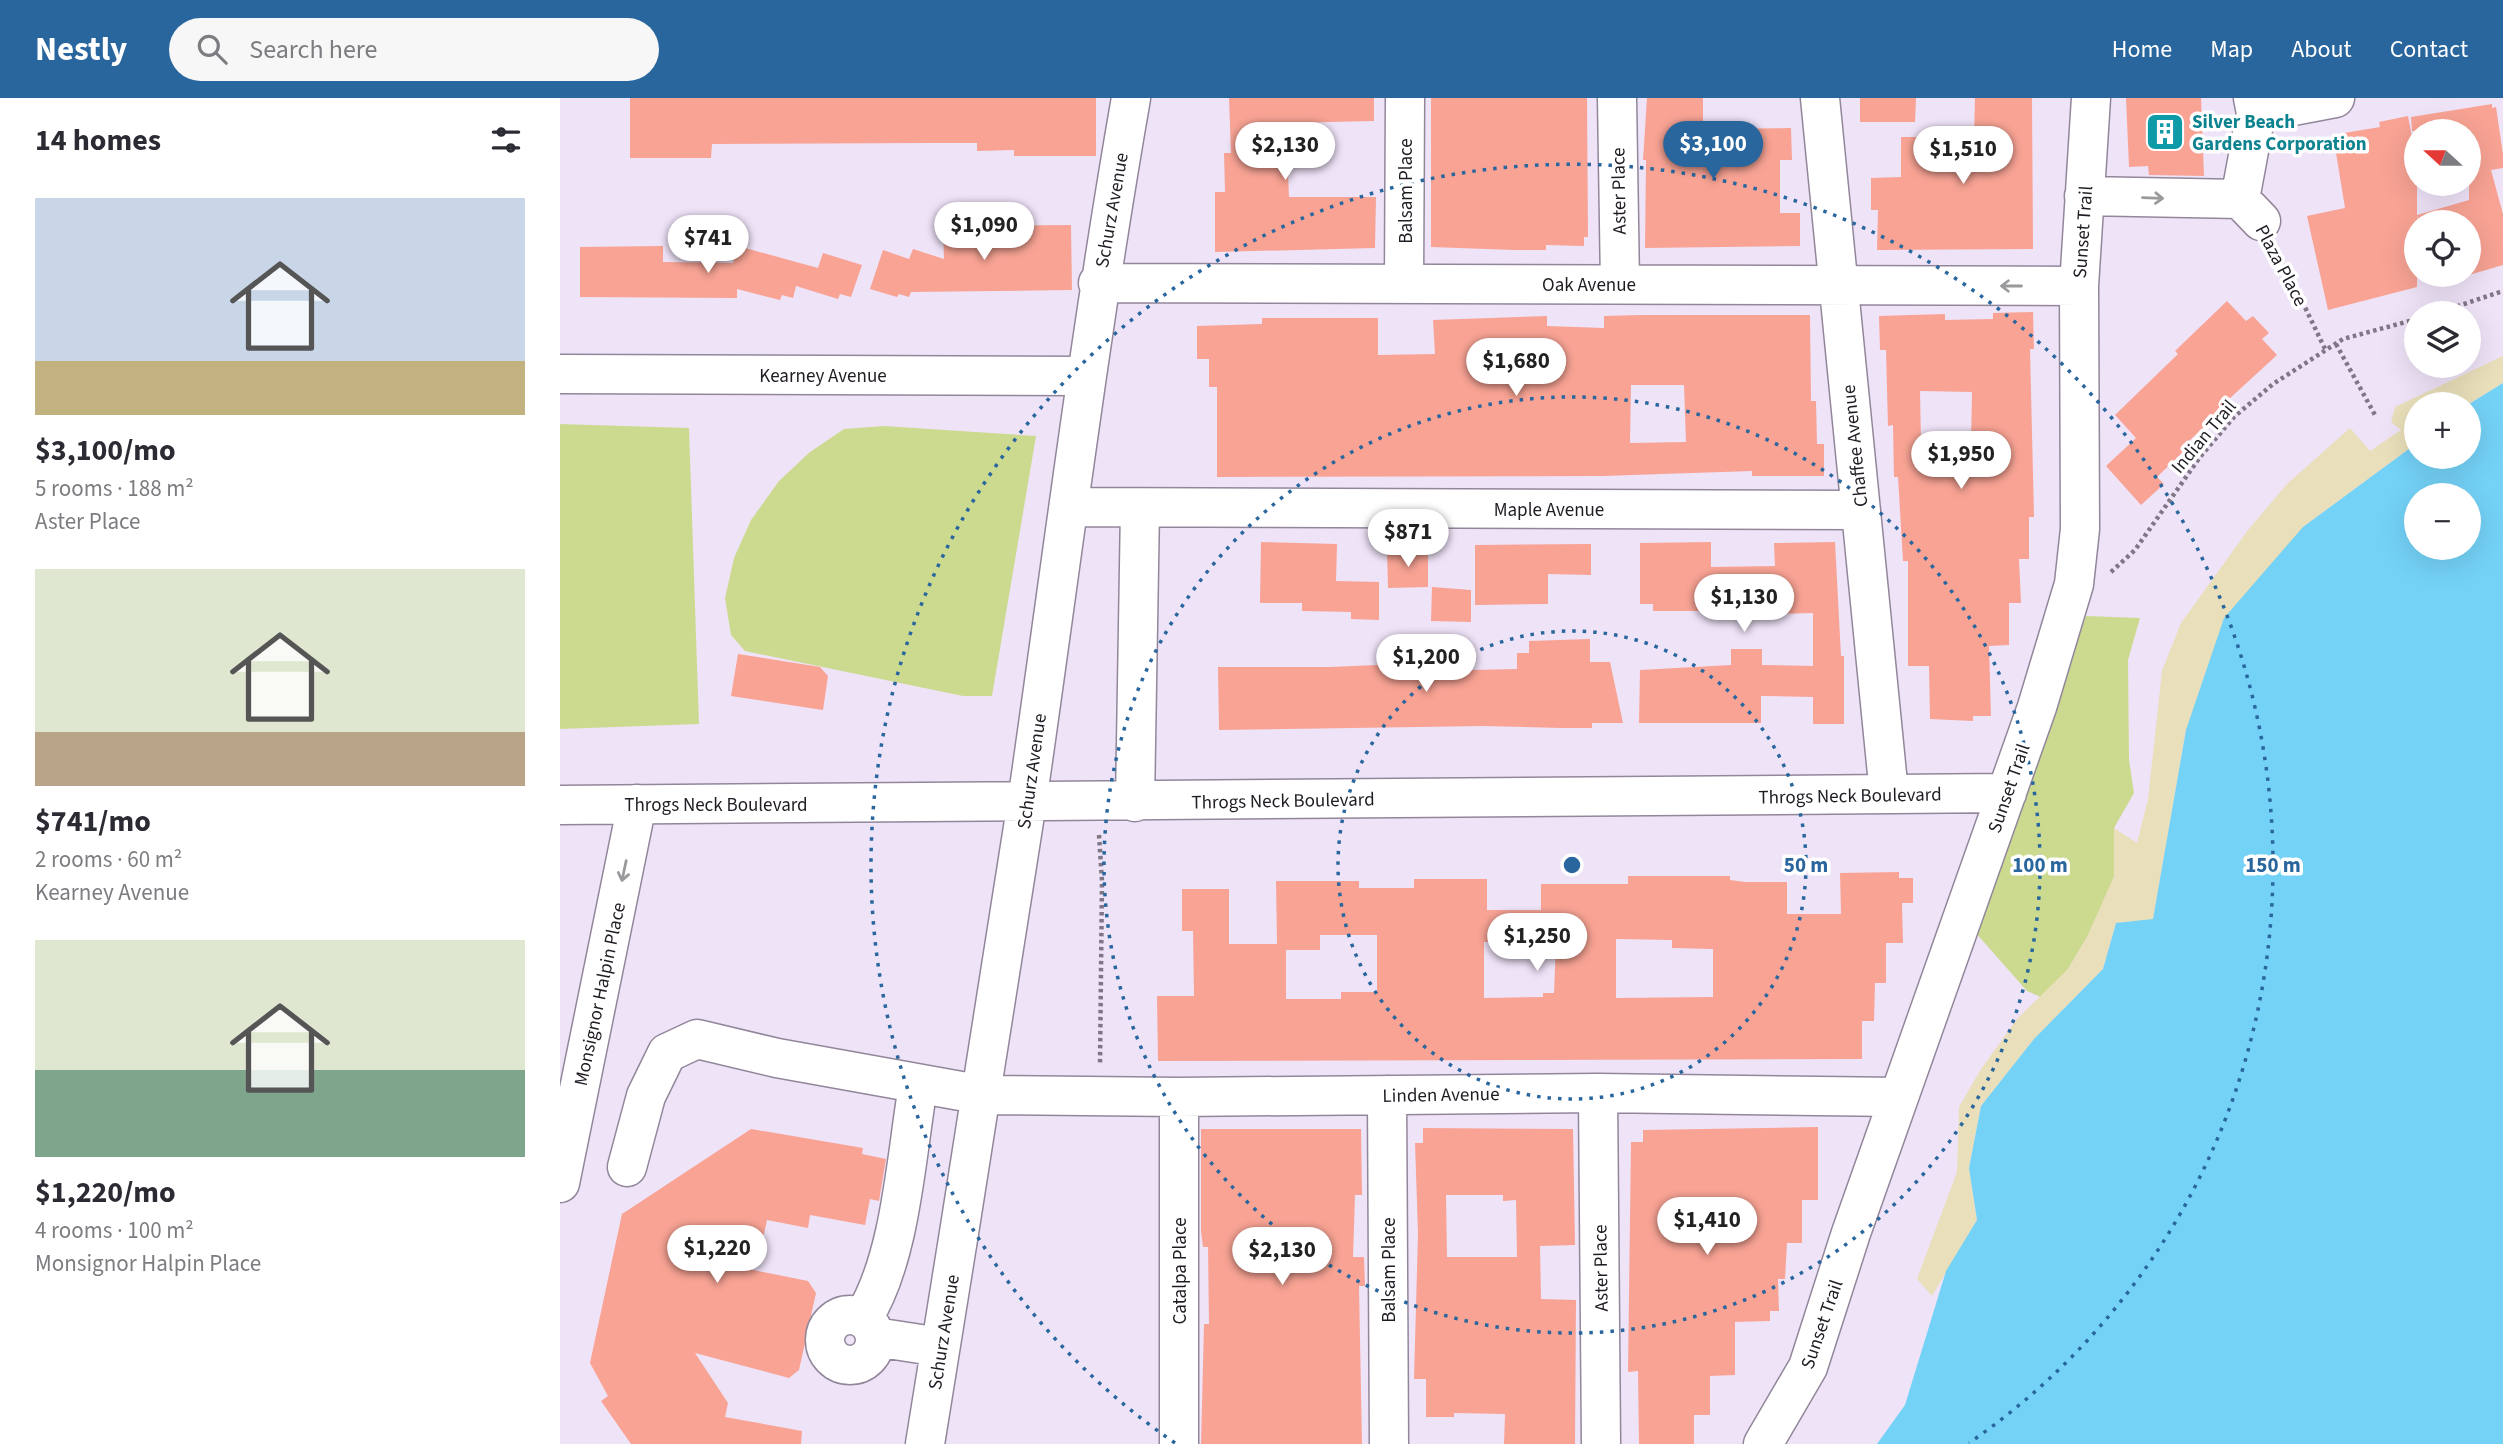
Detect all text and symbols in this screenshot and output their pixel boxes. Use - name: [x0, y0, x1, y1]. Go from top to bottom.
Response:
- search box: [169, 18, 659, 81]
- text: Nestly: [35, 26, 127, 73]
- icon: search: [193, 30, 231, 68]
- text: Search here: [249, 31, 377, 68]
- text: Home: [2112, 32, 2172, 67]
- text: Map: [2210, 32, 2253, 67]
- text: About: [2291, 32, 2352, 67]
- text: Contact: [2390, 32, 2468, 67]
- place label: Silver Beach Gardens Corporation: [2192, 109, 2367, 158]
- building icon: Silver Beach Gardens Corporation: [2144, 111, 2186, 153]
- text: 14 homes: [35, 119, 161, 162]
- north arrow: [2404, 119, 2482, 196]
- map controls: [2404, 119, 2481, 560]
- icon: filters: [487, 121, 525, 159]
- pin: $2,130: [1228, 122, 1342, 182]
- pin: $3,100: [1656, 122, 1770, 181]
- pin: $1,510: [1906, 126, 2020, 186]
- text: $3,100: [1679, 127, 1747, 160]
- text: $2,130: [1251, 128, 1319, 161]
- text: $1,510: [1929, 132, 1997, 165]
- street label: Balsam Place: [1393, 138, 1420, 244]
- street label: Aster Place: [1605, 147, 1634, 235]
- street label: Schurz Avenue: [1089, 151, 1136, 270]
- street label: Sunset Trail: [2067, 185, 2100, 279]
- one-way arrow: [2141, 192, 2164, 205]
- pin: $1,090: [927, 202, 1041, 262]
- text: $1,090: [950, 208, 1018, 241]
- button: locate: [2404, 210, 2481, 287]
- pin: $741: [667, 216, 749, 275]
- street label: Plaza Place: [2248, 220, 2314, 311]
- text: $741: [684, 221, 732, 254]
- icon: home: [217, 243, 343, 369]
- street label: Oak Avenue: [1542, 272, 1636, 299]
- one-way arrow: [1999, 279, 2022, 293]
- button: layers: [2404, 301, 2481, 378]
- pin: $1,680: [1459, 338, 1573, 398]
- text: $1,680: [1482, 344, 1550, 377]
- street label: Kearney Avenue: [759, 363, 887, 390]
- street label: Chaffee Avenue: [1836, 383, 1875, 508]
- button: +: [2404, 392, 2481, 469]
- street label: Indian Trail: [2165, 394, 2243, 480]
- text: $3,100/mo: [35, 429, 176, 472]
- pin: $1,950: [1904, 432, 2018, 491]
- text: $1,950: [1927, 437, 1995, 470]
- text: 5 rooms · 188 m²: [35, 472, 194, 505]
- button: −: [2404, 483, 2481, 560]
- street label: Maple Avenue: [1494, 497, 1604, 524]
- text: Aster Place: [35, 505, 141, 538]
- pin: $871: [1367, 510, 1449, 569]
- text: $871: [1384, 515, 1432, 548]
- pin: $1,130: [1687, 574, 1801, 634]
- text: $1,130: [1710, 580, 1778, 613]
- icon: home: [217, 614, 343, 740]
- pin: $1,200: [1369, 634, 1483, 694]
- text: $1,200: [1392, 640, 1460, 673]
- street label: Schurz Avenue: [1011, 712, 1054, 831]
- street label: Sunset Trail: [1982, 740, 2037, 837]
- street label: Throgs Neck Boulevard: [1758, 781, 1942, 812]
- street label: Throgs Neck Boulevard: [1191, 786, 1375, 817]
- street label: Throgs Neck Boulevard: [624, 792, 808, 819]
- text: $741/mo: [35, 800, 151, 843]
- text: 2 rooms · 60 m²: [35, 843, 182, 876]
- text: 50 m: [1784, 850, 1828, 880]
- text: 100 m: [2012, 850, 2068, 880]
- text: 150 m: [2245, 850, 2301, 880]
- centre of rings: [1560, 853, 1584, 877]
- one-way arrow: [616, 859, 630, 882]
- text: Kearney Avenue: [35, 876, 189, 909]
- street label: Monsignor Halpin Place: [568, 900, 633, 1089]
- pin: $1,250: [1480, 914, 1594, 973]
- text: $1,250: [1503, 919, 1571, 952]
- icon: home: [217, 985, 343, 1111]
- street label: Linden Avenue: [1382, 1081, 1500, 1110]
- text: $1,220/mo: [35, 1171, 176, 1214]
- pin: $1,410: [1650, 1198, 1764, 1257]
- text: $1,410: [1673, 1203, 1741, 1236]
- text: 4 rooms · 100 m²: [35, 1214, 194, 1247]
- street label: Catalpa Place: [1167, 1217, 1194, 1325]
- street label: Balsam Place: [1376, 1217, 1403, 1323]
- street label: Aster Place: [1587, 1224, 1616, 1312]
- pin: $1,220: [660, 1226, 774, 1285]
- pin: $2,130: [1225, 1228, 1339, 1287]
- text: $1,220: [683, 1231, 751, 1264]
- text: $2,130: [1248, 1233, 1316, 1266]
- text: Monsignor Halpin Place: [35, 1247, 261, 1280]
- street label: Schurz Avenue: [922, 1273, 967, 1392]
- street label: Sunset Trail: [1795, 1276, 1850, 1373]

